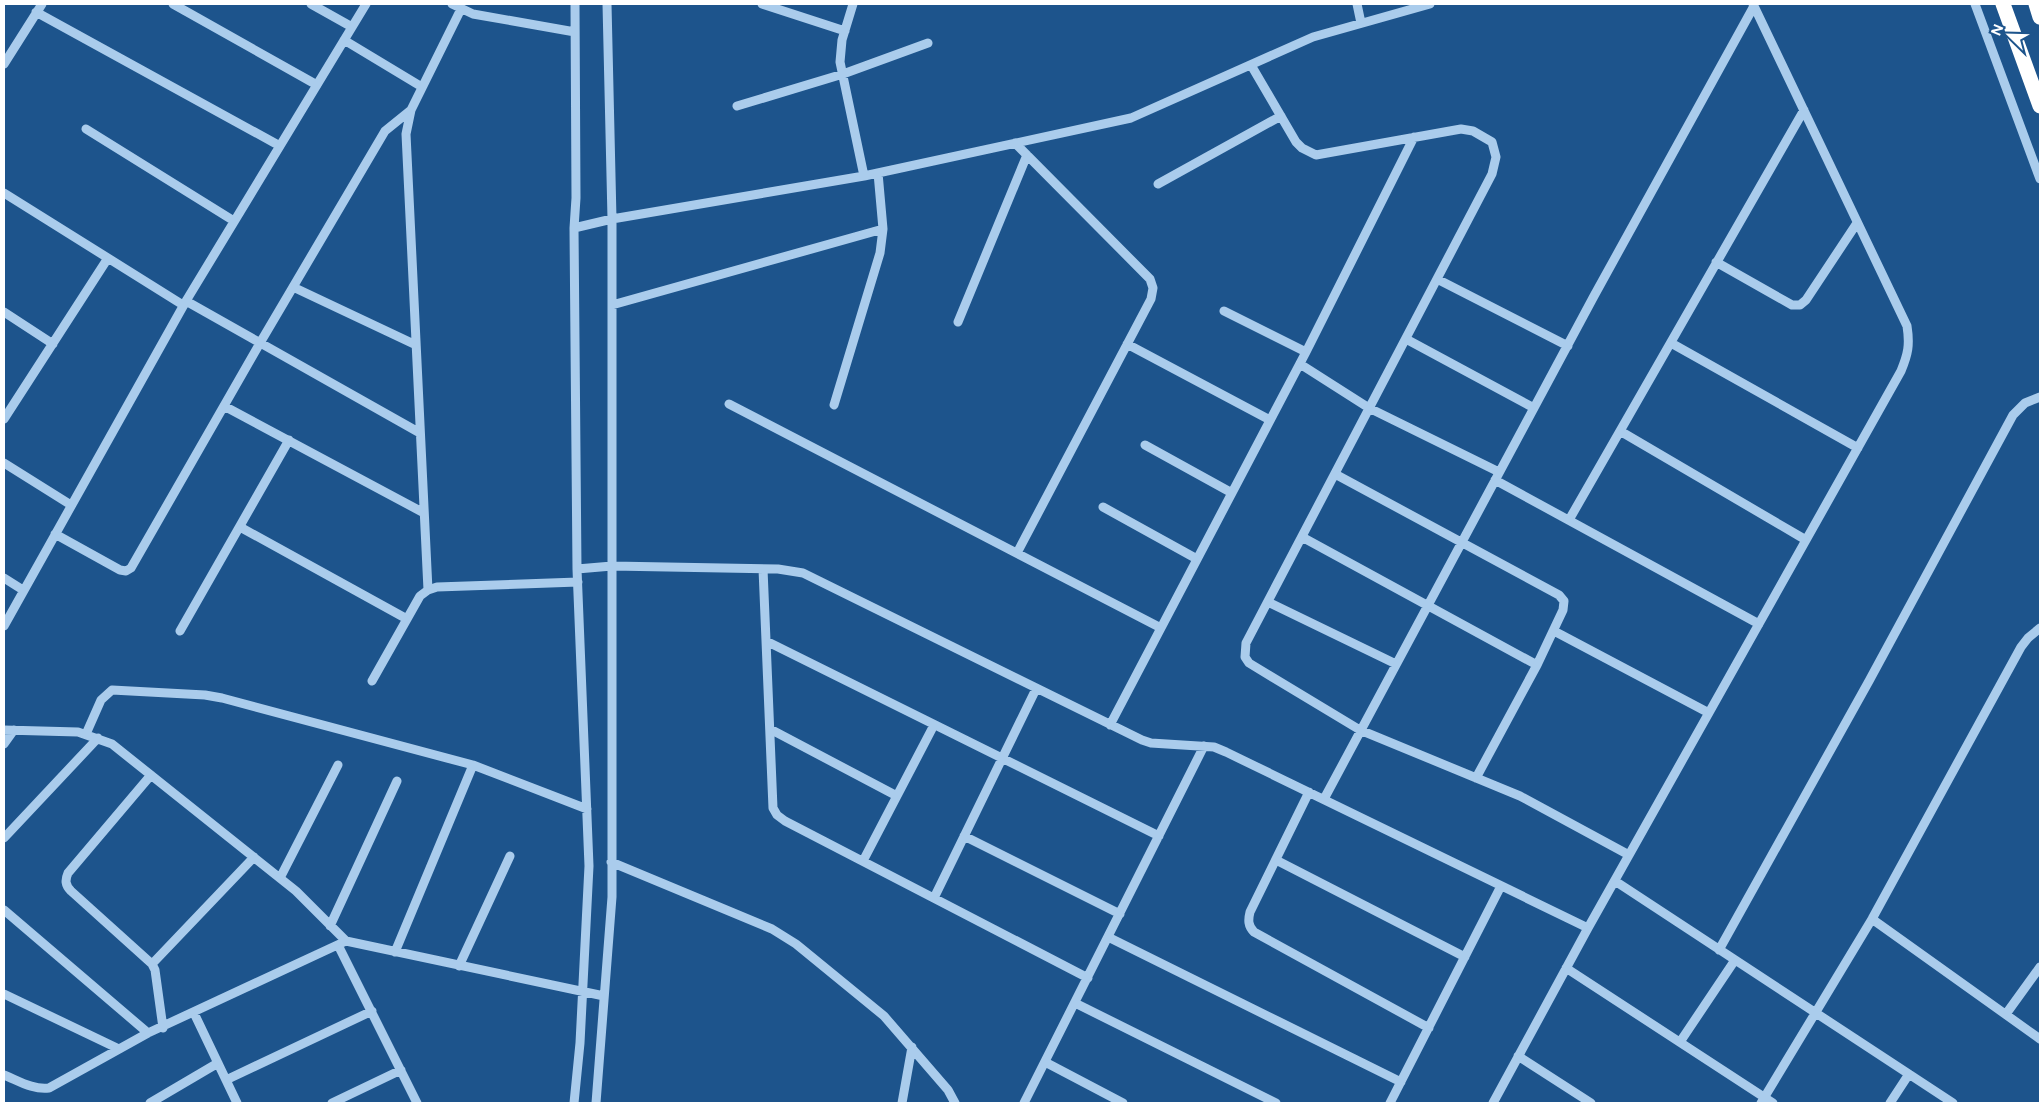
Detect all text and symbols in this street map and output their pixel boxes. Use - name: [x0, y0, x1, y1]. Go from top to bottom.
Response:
- north arrow: [1984, 10, 2034, 60]
- text: N: [1988, 22, 2007, 38]

